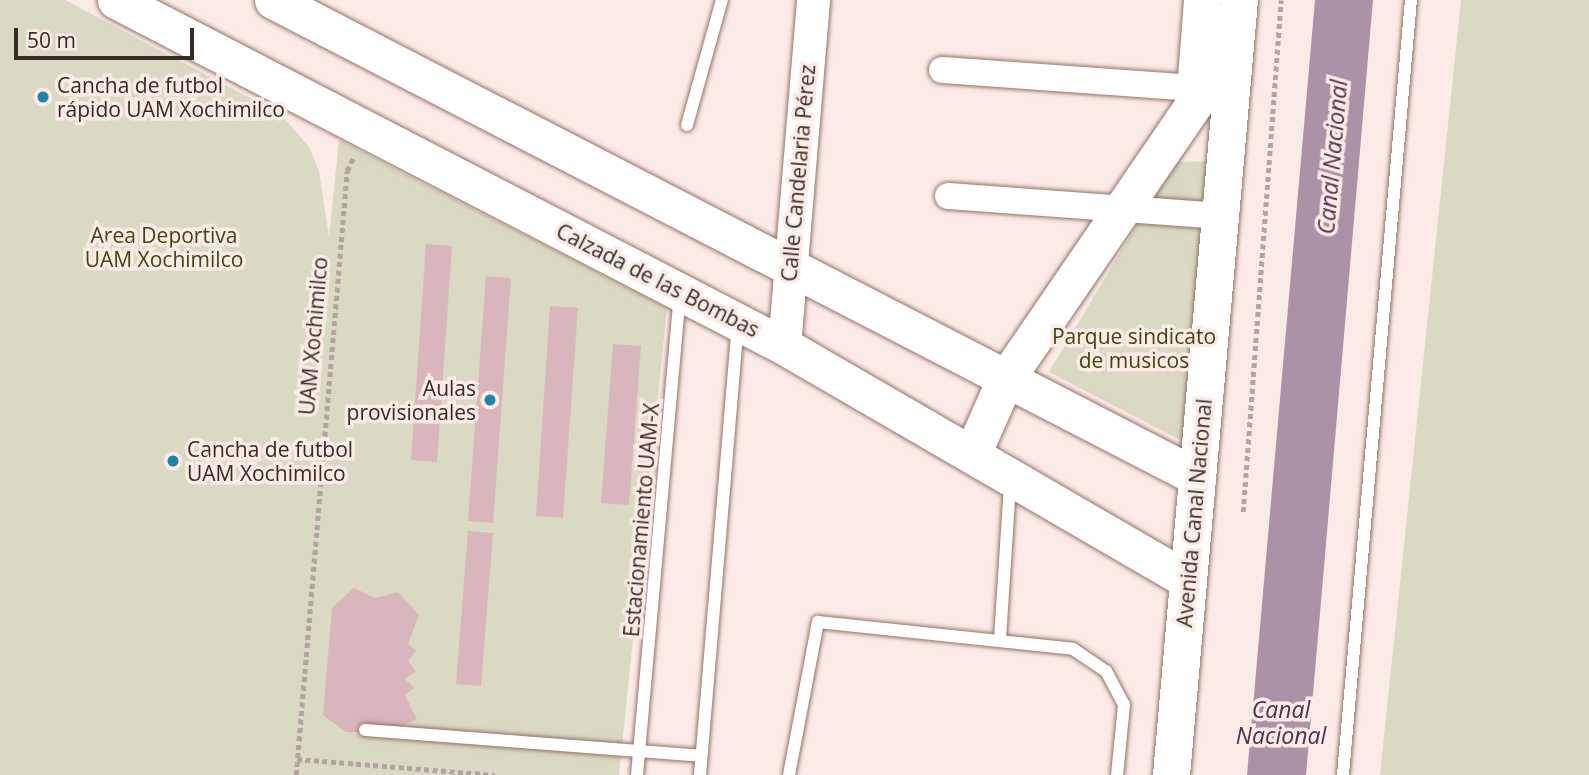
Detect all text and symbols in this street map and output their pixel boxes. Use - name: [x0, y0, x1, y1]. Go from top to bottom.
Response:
- scale bar: [18, 14, 198, 58]
- text: 50 m: [27, 26, 76, 54]
- street label: Calle Candelaria Pérez: [776, 63, 820, 283]
- place label: Cancha de futbol rápido UAM Xochimilco: [57, 72, 285, 122]
- water label: Canal Nacional: [1311, 79, 1353, 235]
- marker: Cancha de futbol rápido UAM Xochimilco: [35, 89, 51, 105]
- street label: Calzada de las Bombas: [552, 218, 764, 342]
- park label: Area Deportiva UAM Xochimilco: [85, 222, 243, 272]
- street label: UAM Xochimilco: [294, 256, 332, 416]
- park label: Parque sindicato de musicos: [1052, 323, 1216, 373]
- place label: Aulas provisionales: [347, 375, 476, 425]
- marker: Aulas provisionales: [482, 392, 498, 408]
- street label: Avenida Canal Nacional: [1171, 398, 1217, 628]
- street label: Estacionamiento UAM-X: [618, 402, 664, 638]
- place label: Cancha de futbol UAM Xochimilco: [187, 436, 353, 486]
- marker: Cancha de futbol UAM Xochimilco: [165, 453, 181, 469]
- water label: Canal Nacional: [1236, 695, 1326, 749]

